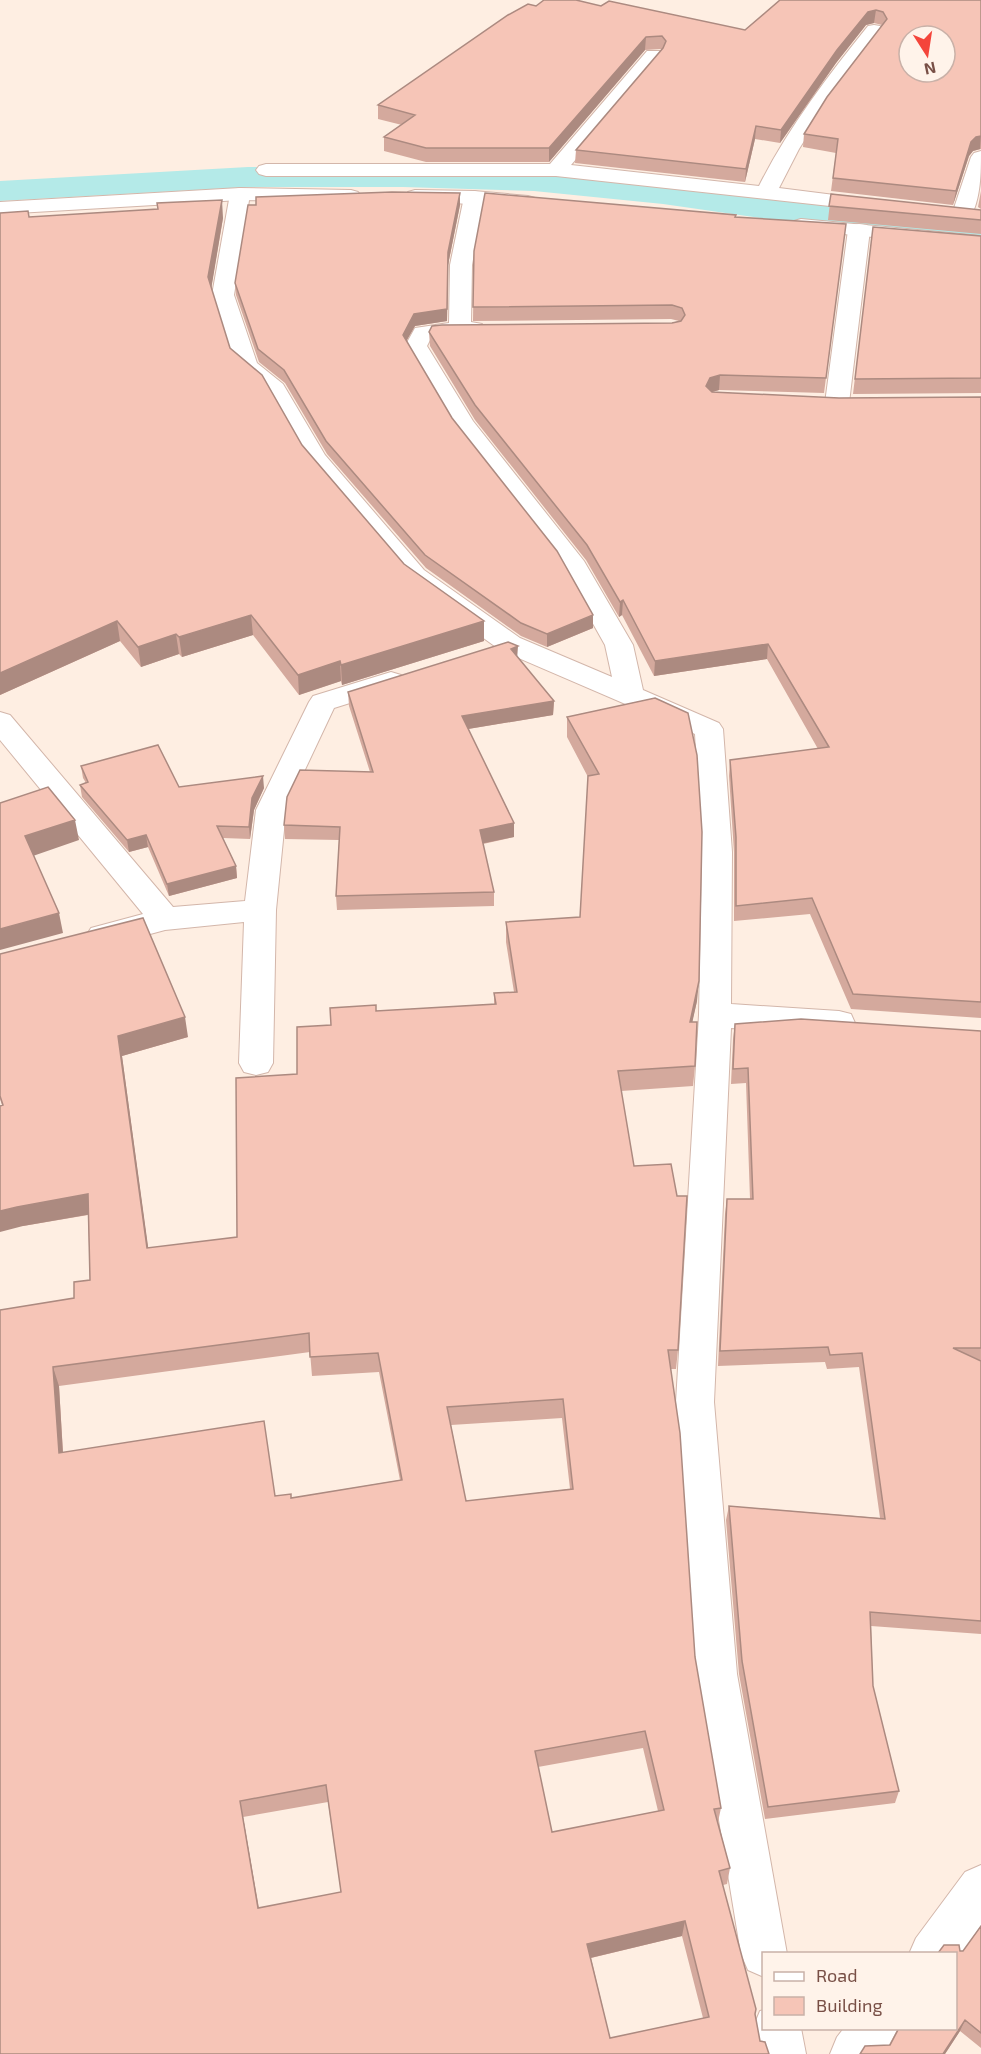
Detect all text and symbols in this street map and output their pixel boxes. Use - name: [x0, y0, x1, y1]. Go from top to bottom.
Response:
- north arrow: [897, 24, 957, 84]
- text: N: [923, 59, 938, 80]
- legend: [762, 1952, 957, 2030]
- text: Road: [816, 1964, 857, 1986]
- text: Building: [816, 1994, 883, 2016]

